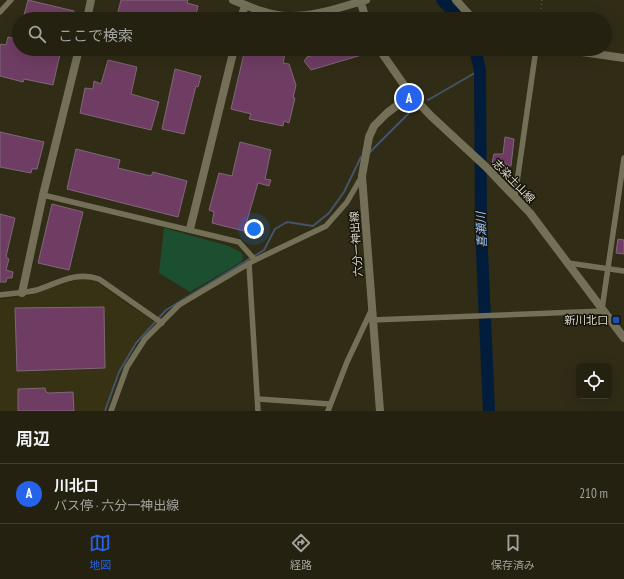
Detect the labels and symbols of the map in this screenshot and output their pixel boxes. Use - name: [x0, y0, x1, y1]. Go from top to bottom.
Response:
- pin: A: [396, 83, 422, 113]
- street label: 志染土山線: [490, 156, 538, 206]
- water label: 喜瀬川: [473, 210, 489, 248]
- street label: 六分一神出線: [347, 211, 365, 277]
- your location: [244, 219, 264, 239]
- place label: 新川北口: [564, 313, 608, 327]
- marker: 新川北口: [611, 315, 621, 325]

